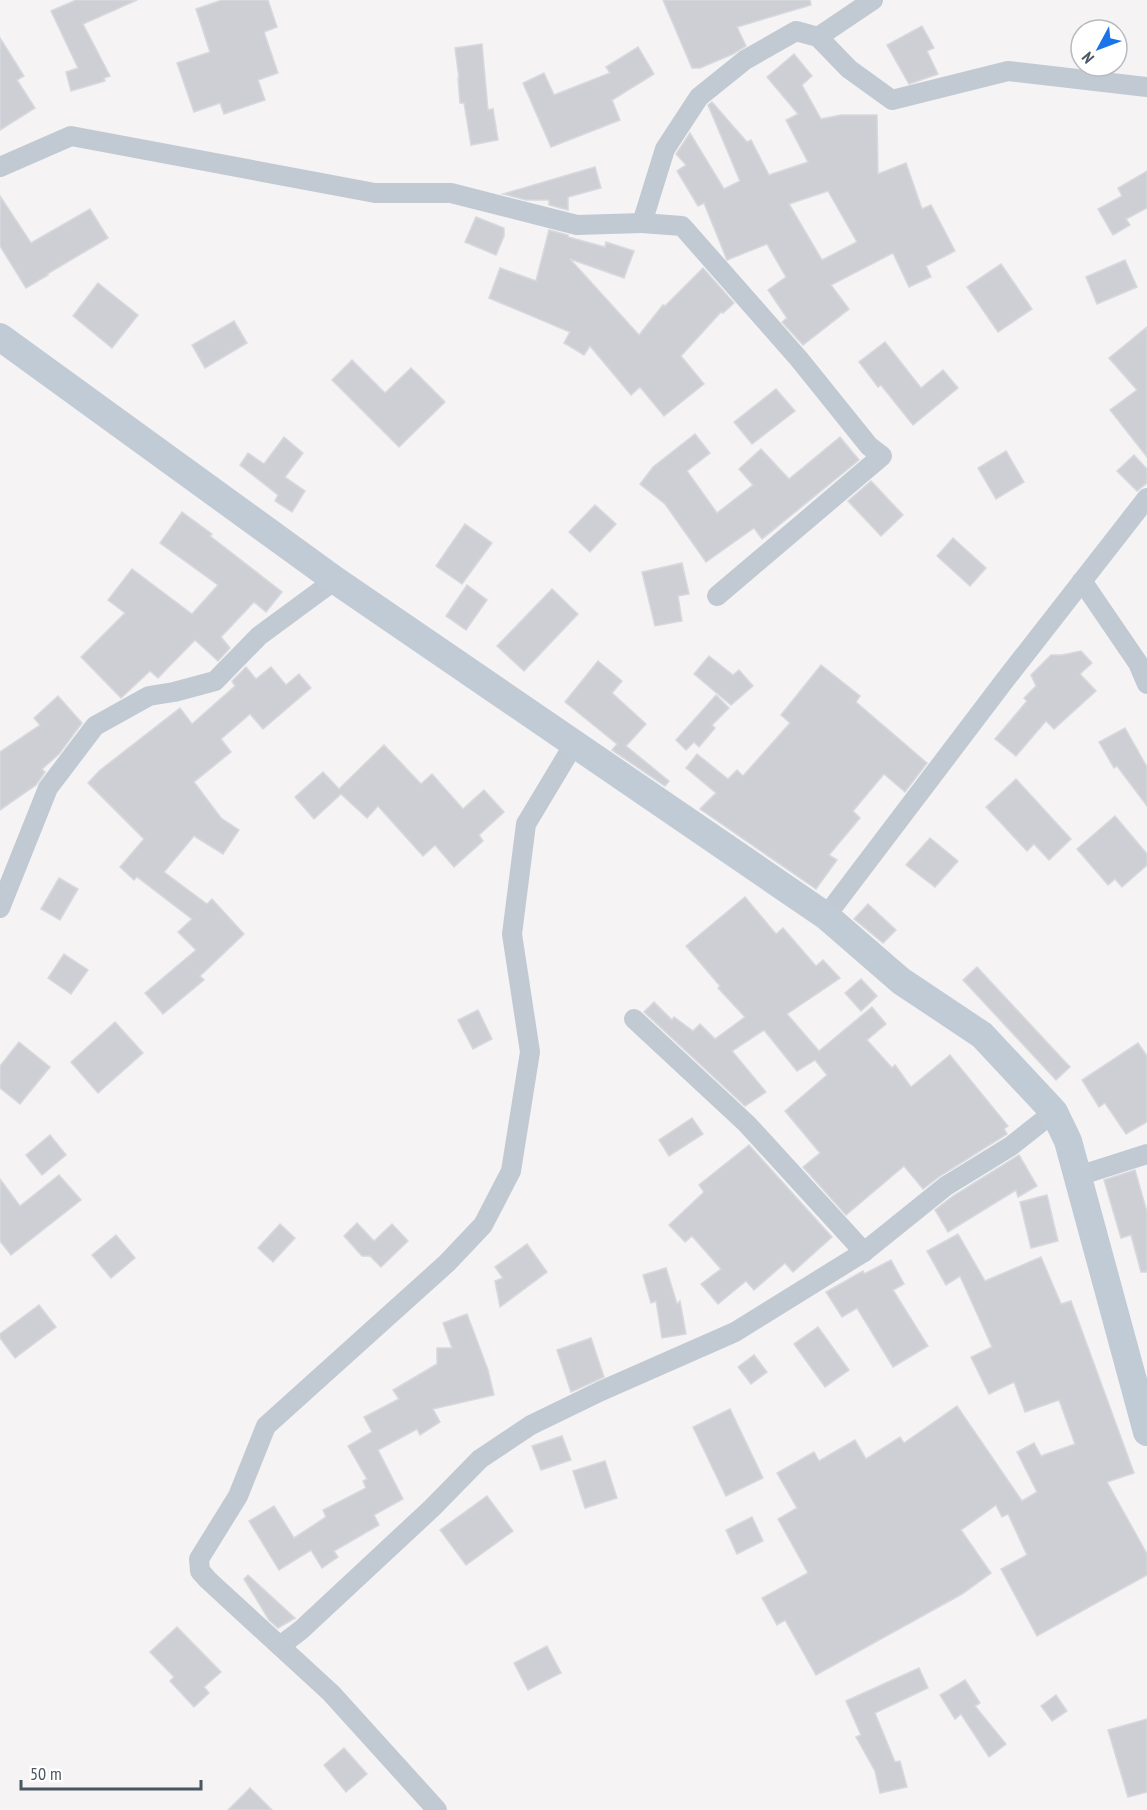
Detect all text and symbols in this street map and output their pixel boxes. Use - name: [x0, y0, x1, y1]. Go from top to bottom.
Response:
- north arrow: [1069, 18, 1129, 78]
- text: N: [1077, 48, 1098, 68]
- scale bar: [21, 1753, 201, 1791]
- text: 50 m: [30, 1762, 62, 1785]

